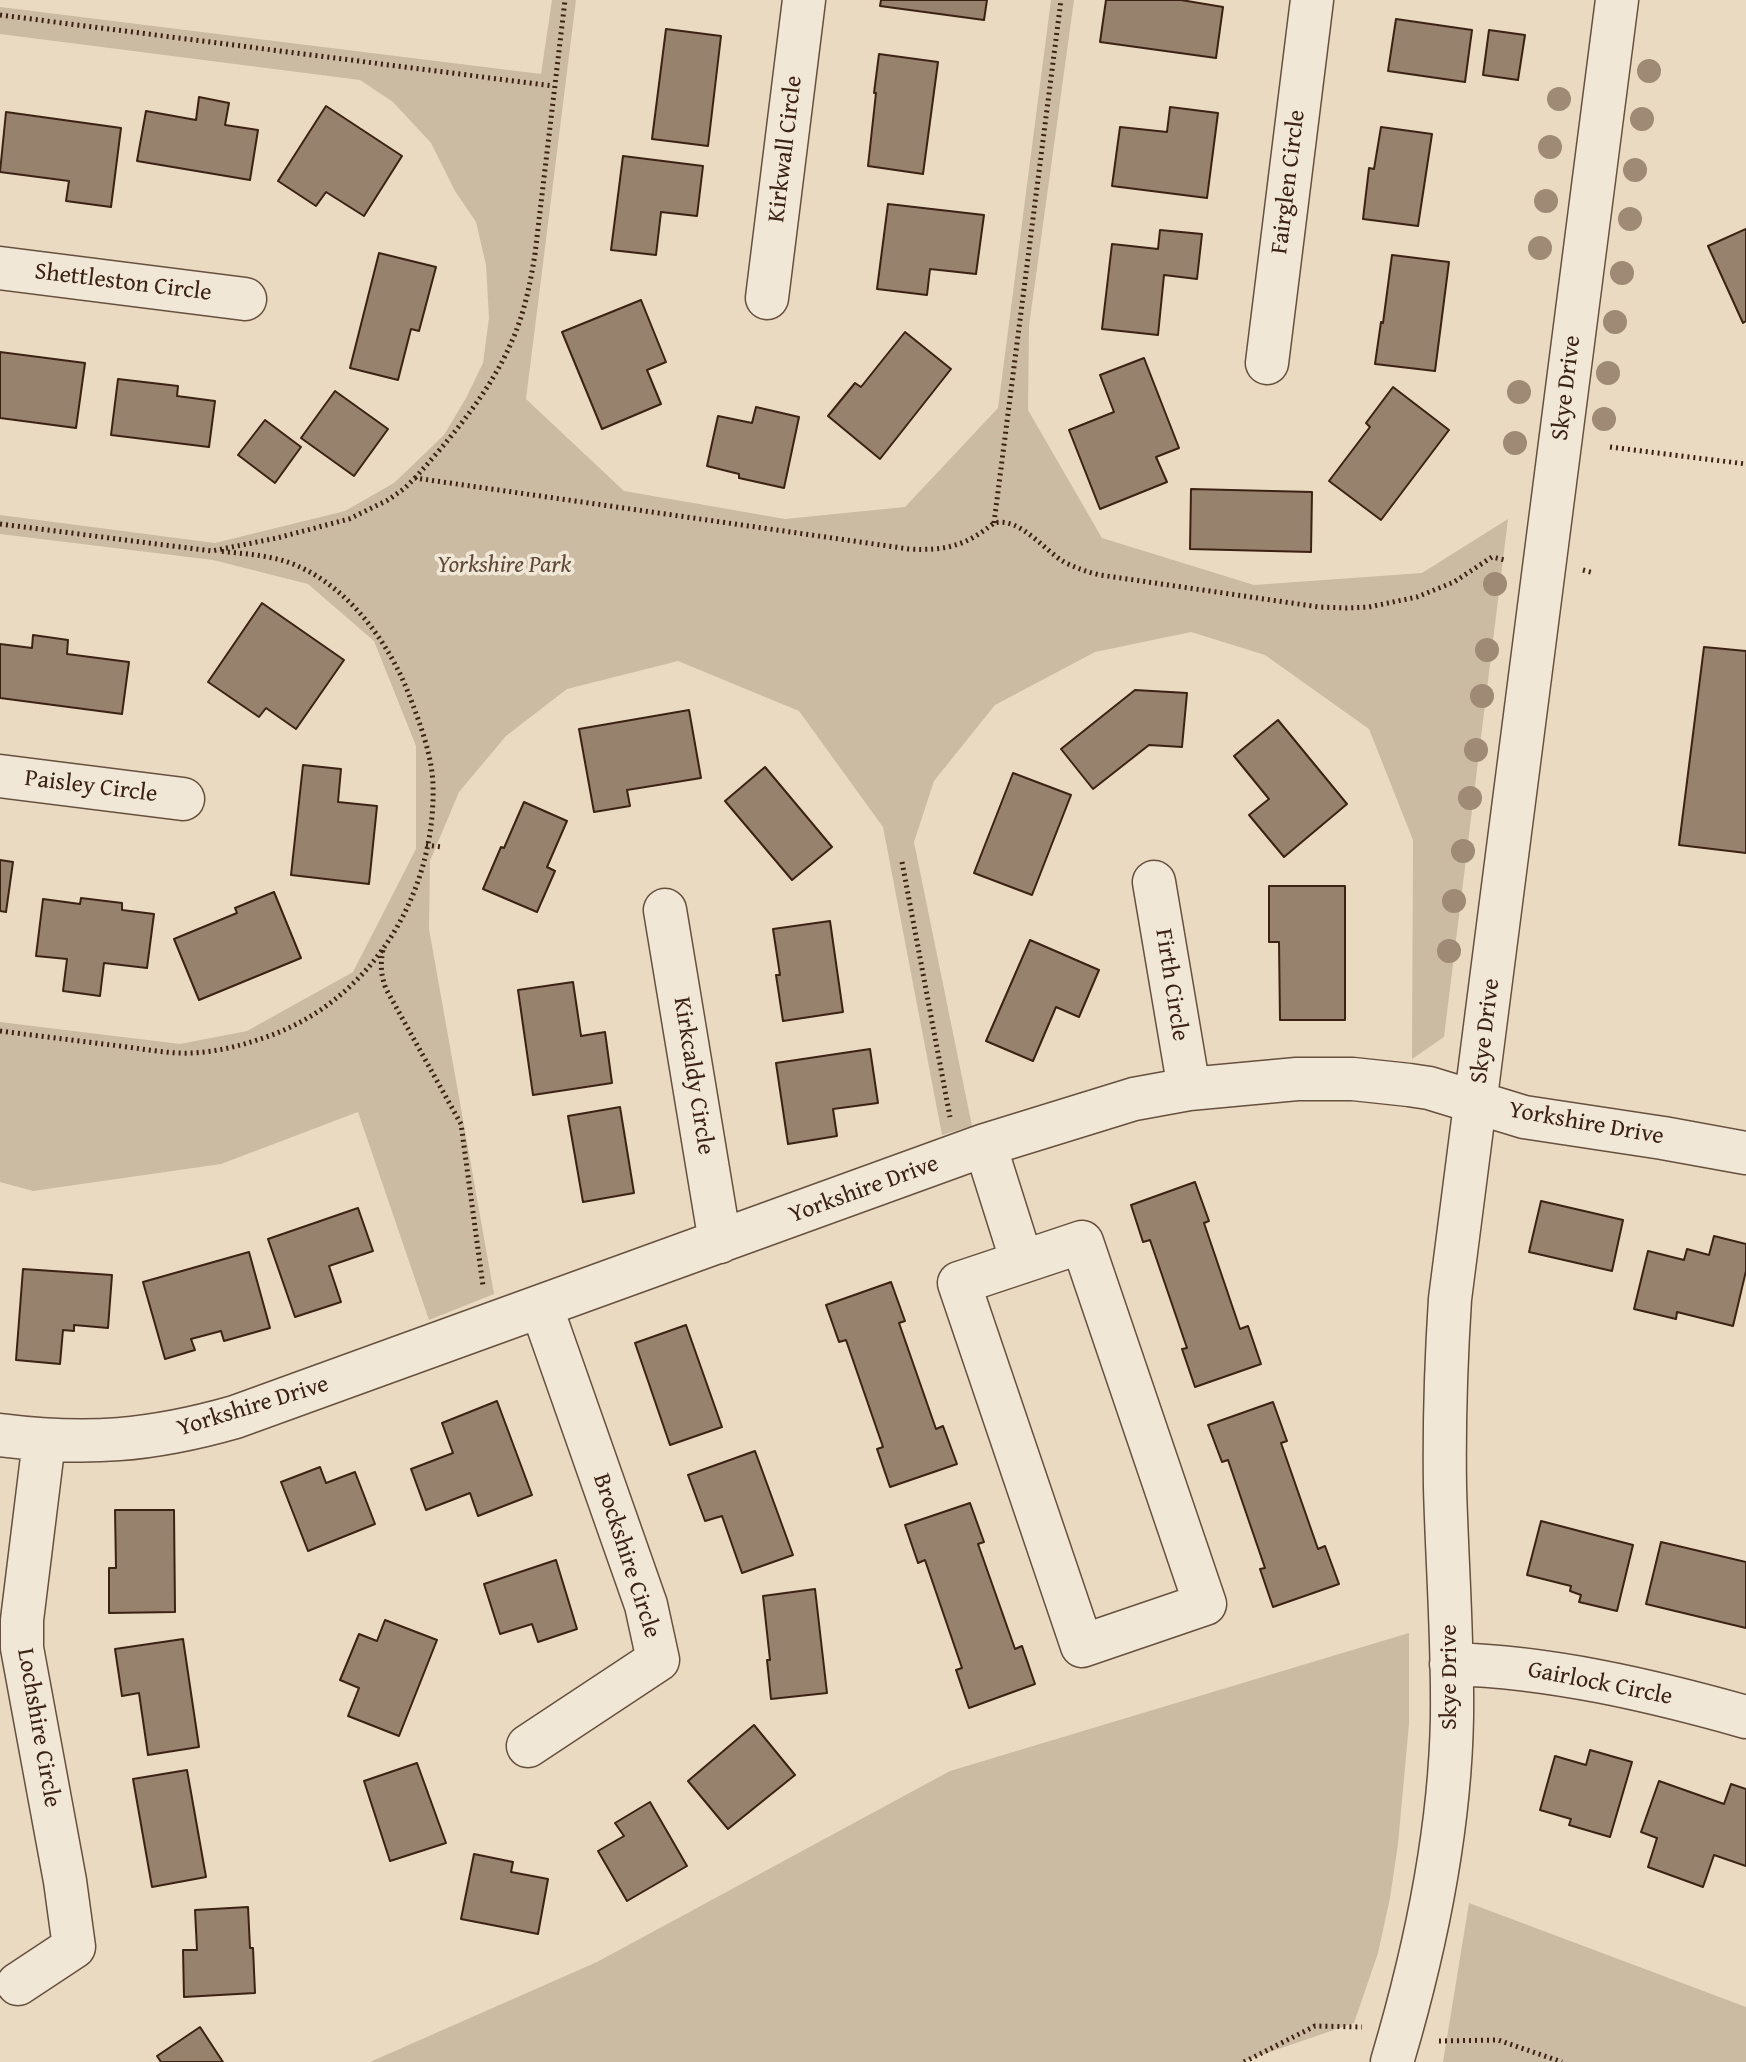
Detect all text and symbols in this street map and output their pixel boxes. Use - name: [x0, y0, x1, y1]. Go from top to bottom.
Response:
- street label: Kirkwall Circle: [763, 74, 809, 224]
- street label: Fairglen Circle: [1266, 108, 1312, 256]
- street label: Shettleston Circle: [33, 258, 213, 308]
- street label: Skye Drive: [1546, 334, 1588, 442]
- park label: Yorkshire Park: [437, 552, 571, 580]
- street label: Paisley Circle: [23, 765, 159, 809]
- street label: Firth Circle: [1148, 927, 1194, 1043]
- street label: Skye Drive: [1465, 977, 1507, 1085]
- street label: Kirkcaldy Circle: [666, 995, 720, 1157]
- street label: Yorkshire Drive: [1506, 1096, 1666, 1152]
- street label: Yorkshire Drive: [785, 1150, 943, 1230]
- street label: Yorkshire Drive: [174, 1370, 332, 1444]
- street label: Brockshire Circle: [586, 1470, 666, 1642]
- street label: Skye Drive: [1436, 1624, 1464, 1730]
- street label: Lochshire Circle: [10, 1646, 66, 1810]
- street label: Gairlock Circle: [1525, 1656, 1675, 1712]

